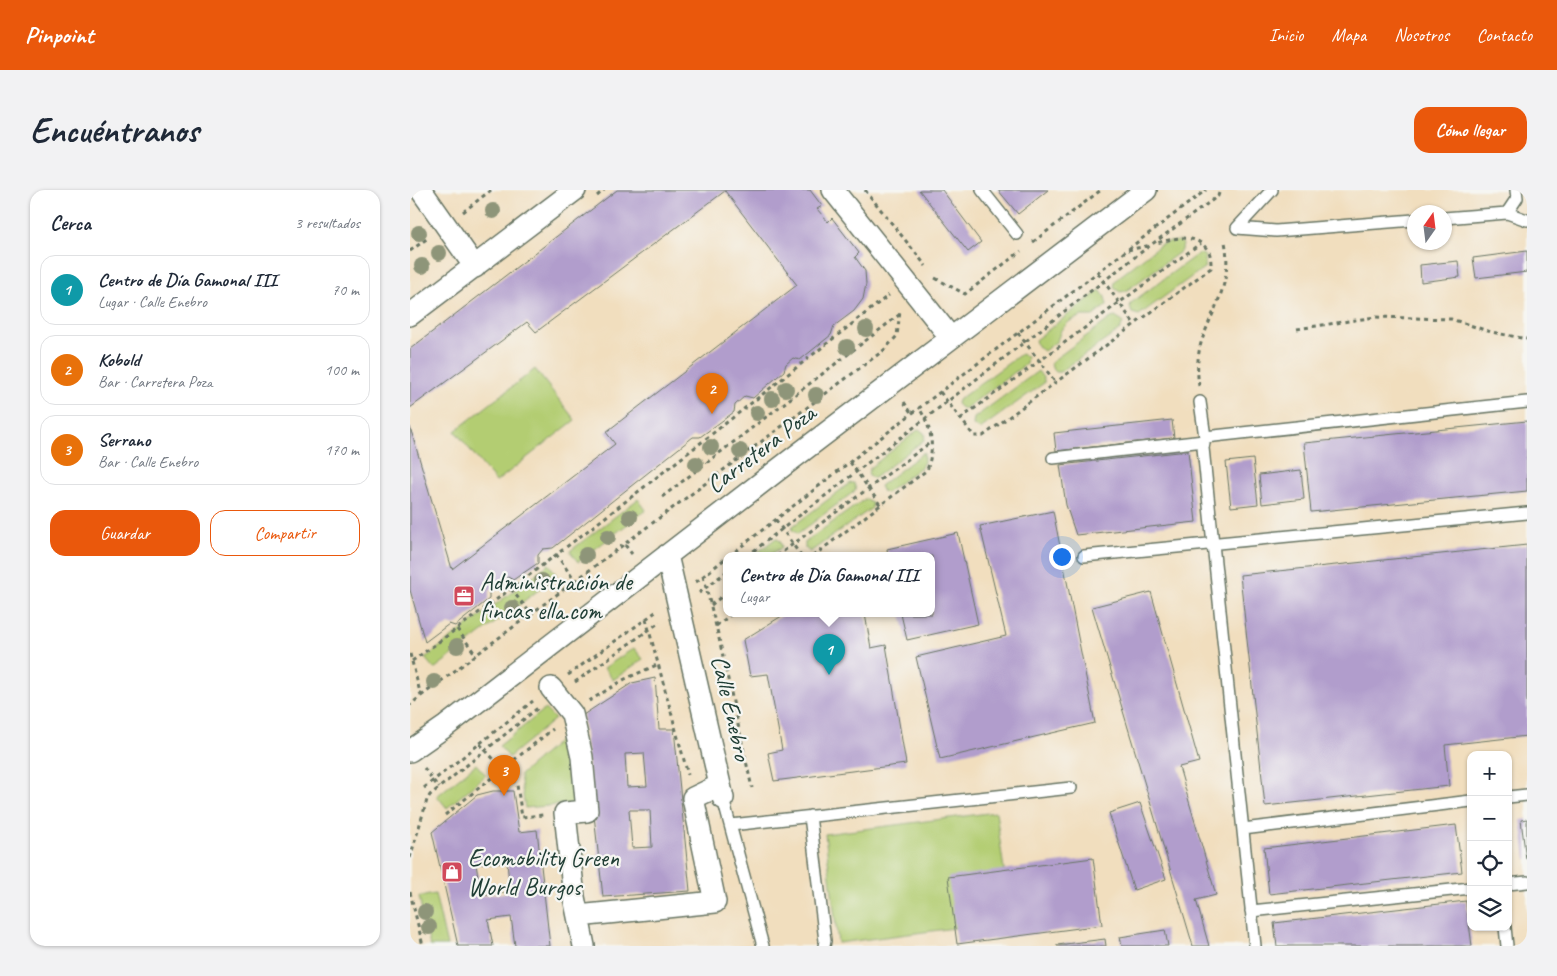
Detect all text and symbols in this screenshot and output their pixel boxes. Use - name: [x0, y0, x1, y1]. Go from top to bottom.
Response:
- text: Pinpoint: [25, 20, 94, 50]
- text: Inicio: [1269, 24, 1303, 46]
- text: Mapa: [1331, 24, 1366, 46]
- text: Nosotros: [1394, 24, 1449, 46]
- text: Contacto: [1477, 24, 1532, 46]
- button: Cómo llegar: [1414, 107, 1527, 153]
- text: Encuéntranos: [30, 108, 199, 153]
- north arrow: [1407, 205, 1452, 250]
- text: Cerca: [50, 210, 91, 236]
- text: 3 resultados: [295, 213, 360, 233]
- text: Centro de Día Gamonal III: [98, 268, 277, 292]
- text: 1: [63, 280, 71, 300]
- text: 70 m: [332, 280, 359, 300]
- text: Lugar · Calle Enebro: [98, 292, 207, 312]
- text: Kobold: [98, 348, 140, 372]
- text: 2: [63, 360, 71, 380]
- text: 100 m: [325, 360, 359, 380]
- text: Bar · Carretera Poza: [98, 372, 212, 392]
- pin: 2: [696, 373, 728, 414]
- street label: Carretera Poza: [700, 396, 824, 501]
- text: Serrano: [98, 428, 150, 452]
- text: 3: [63, 440, 71, 460]
- text: 170 m: [325, 440, 359, 460]
- text: Bar · Calle Enebro: [98, 452, 198, 472]
- button: Guardar: [50, 510, 200, 556]
- button: Compartir: [210, 510, 360, 556]
- your location: [1049, 544, 1075, 570]
- popup: [723, 552, 935, 617]
- text: Centro de Día Gamonal III: [740, 563, 918, 587]
- place label: Administración de fincas ella.com: [480, 566, 634, 627]
- office icon: Administración de fincas ella.com: [452, 584, 476, 608]
- text: Lugar: [740, 587, 770, 607]
- pin: 1: [813, 634, 845, 675]
- street label: Calle Enebro: [703, 652, 759, 765]
- map controls: [1467, 751, 1512, 931]
- button: +: [1467, 751, 1512, 796]
- pin: 3: [488, 755, 520, 796]
- button: −: [1467, 796, 1512, 841]
- button: locate: [1467, 841, 1512, 886]
- place label: Ecomobility Green World Burgos: [468, 842, 620, 903]
- shop icon: Ecomobility Green World Burgos: [440, 860, 464, 884]
- button: layers: [1467, 886, 1512, 931]

